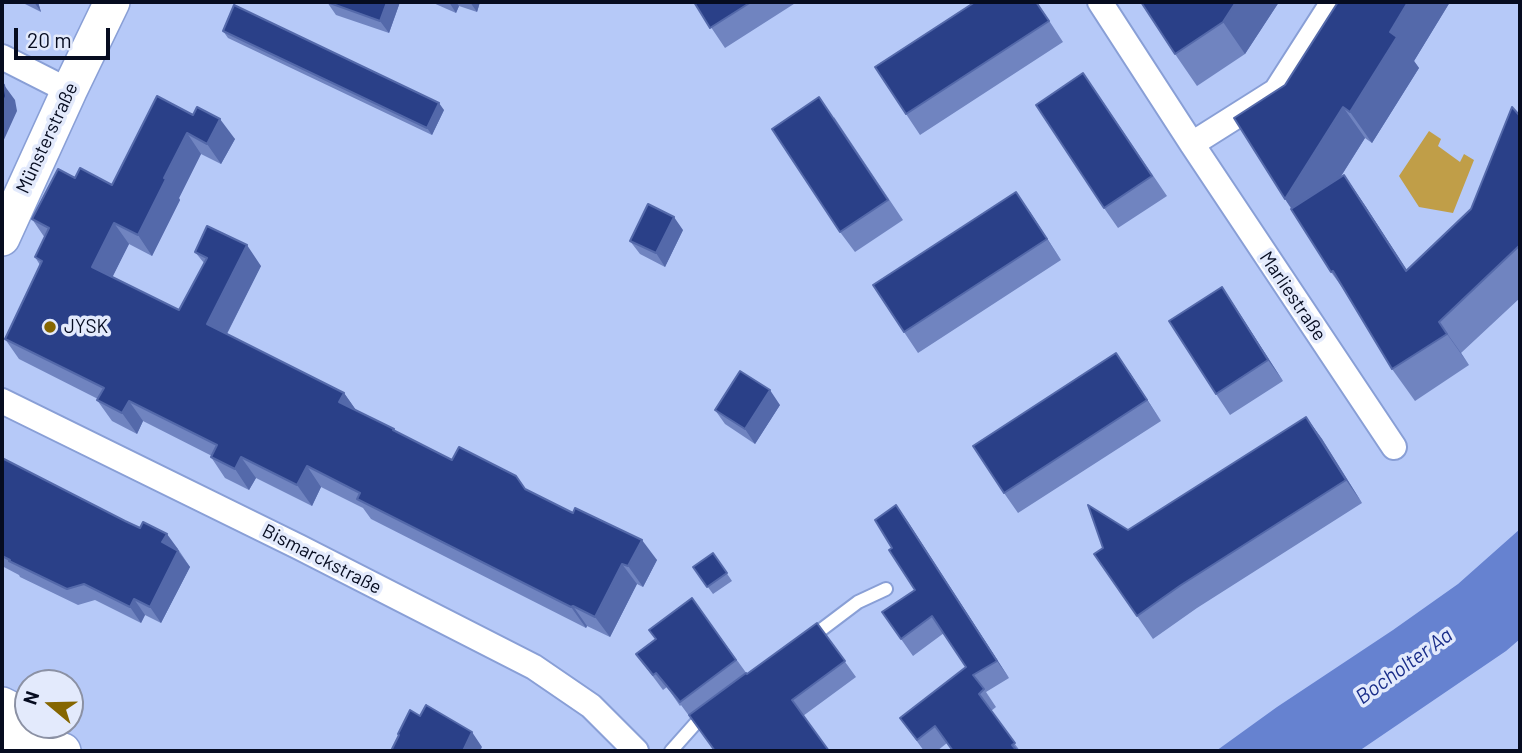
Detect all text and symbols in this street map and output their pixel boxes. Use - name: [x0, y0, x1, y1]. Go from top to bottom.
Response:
- scale bar: [18, 14, 114, 58]
- text: 20 m: [27, 27, 72, 52]
- street label: Münsterstraße: [11, 79, 83, 197]
- street label: Marliestraße: [1255, 247, 1331, 345]
- place label: JYSK: [64, 316, 108, 338]
- marker: JYSK: [42, 319, 58, 335]
- street label: Bismarckstraße: [259, 519, 385, 599]
- water label: Bocholter Aa: [1351, 622, 1457, 710]
- north arrow: [14, 669, 84, 739]
- text: N: [18, 688, 43, 707]

